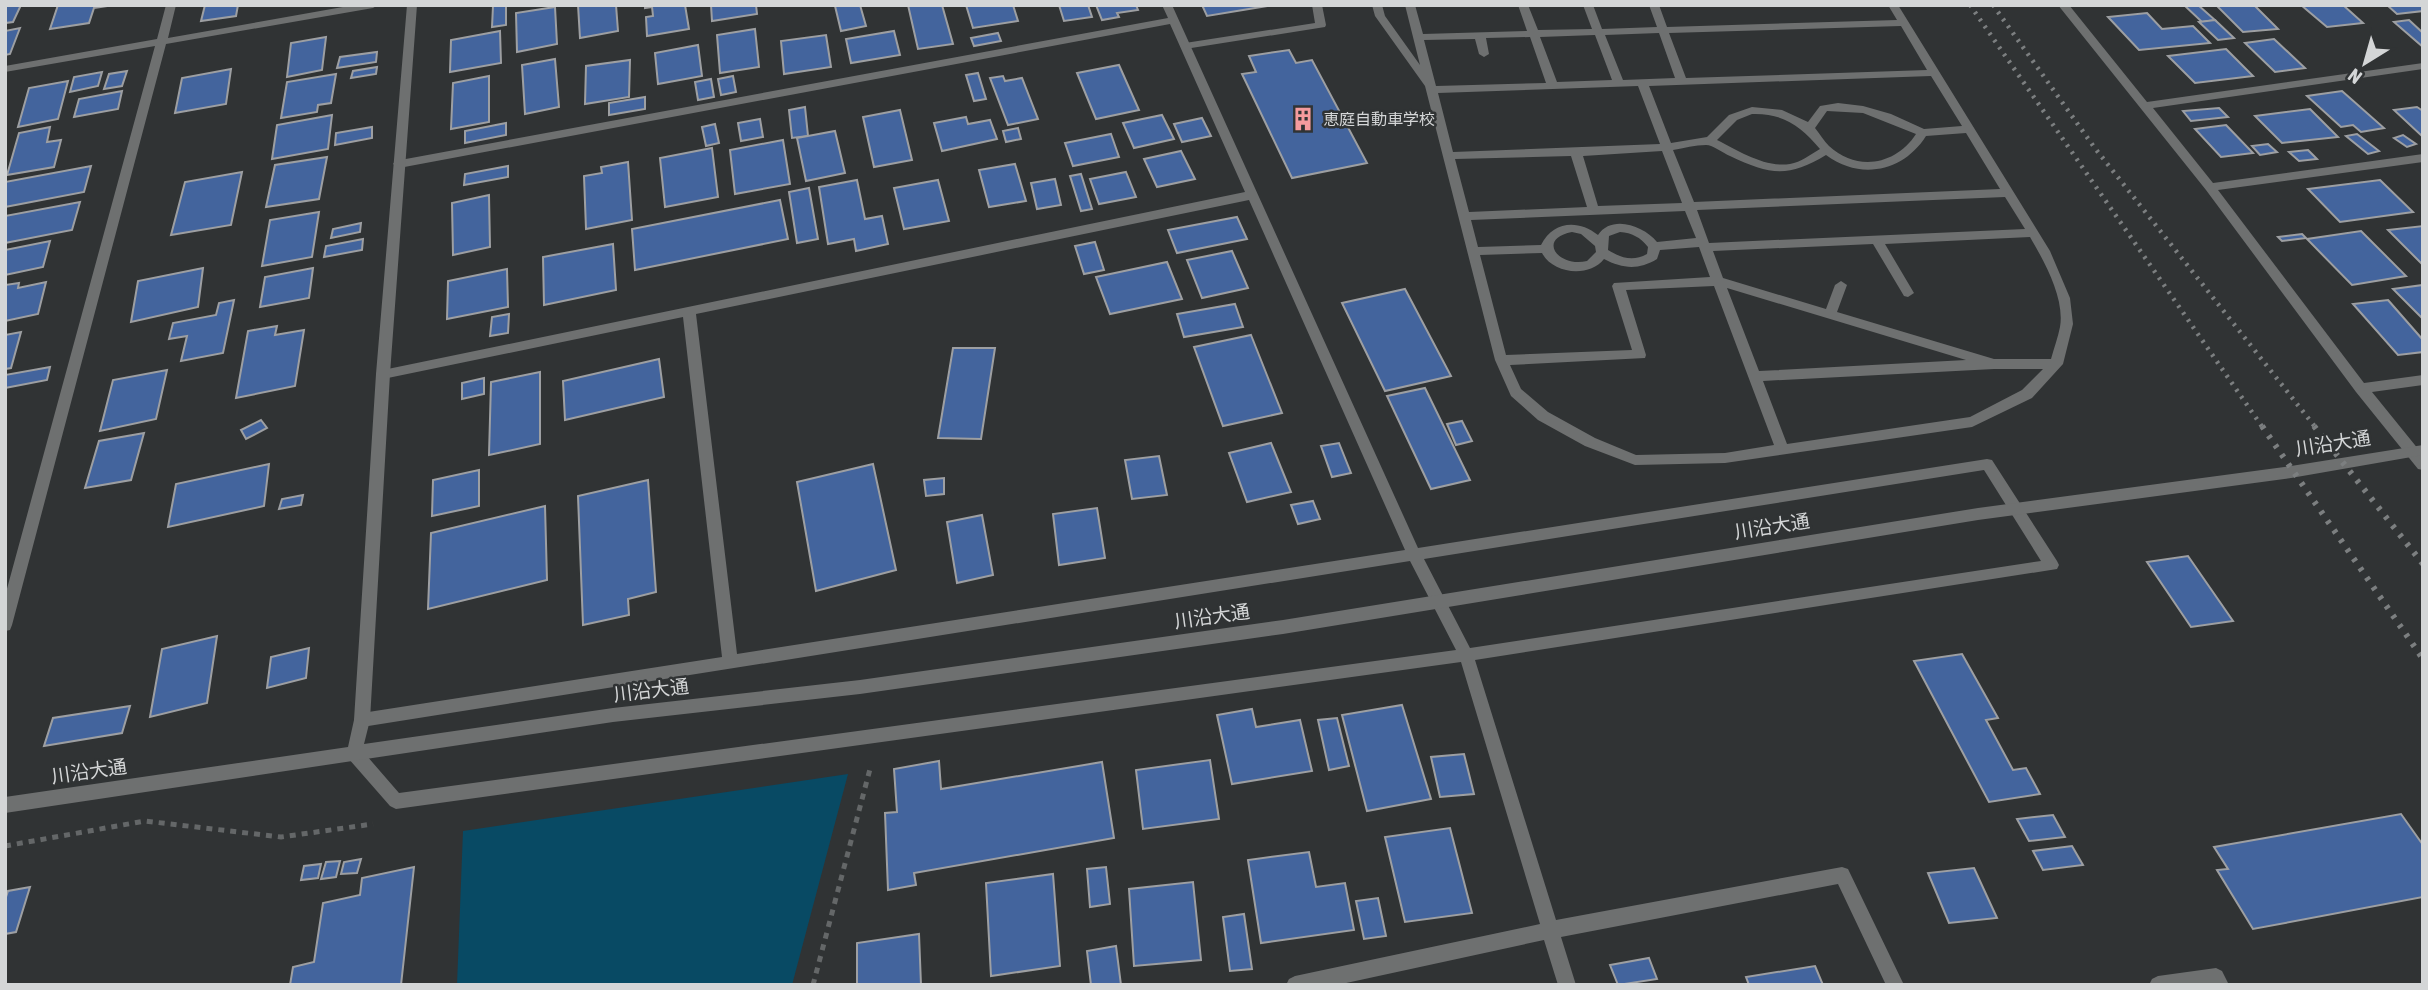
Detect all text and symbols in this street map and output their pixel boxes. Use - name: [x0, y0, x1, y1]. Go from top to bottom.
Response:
- north arrow: [2330, 28, 2400, 98]
- text: N: [2344, 64, 2366, 89]
- building icon: 恵庭自動車学校: [1289, 105, 1317, 133]
- place label: 恵庭自動車学校: [1323, 110, 1435, 128]
- street label: 川沿大通: [2294, 426, 2372, 460]
- street label: 川沿大通: [1733, 509, 1811, 543]
- street label: 川沿大通: [1173, 600, 1251, 632]
- street label: 川沿大通: [612, 674, 690, 706]
- street label: 川沿大通: [50, 755, 128, 787]

